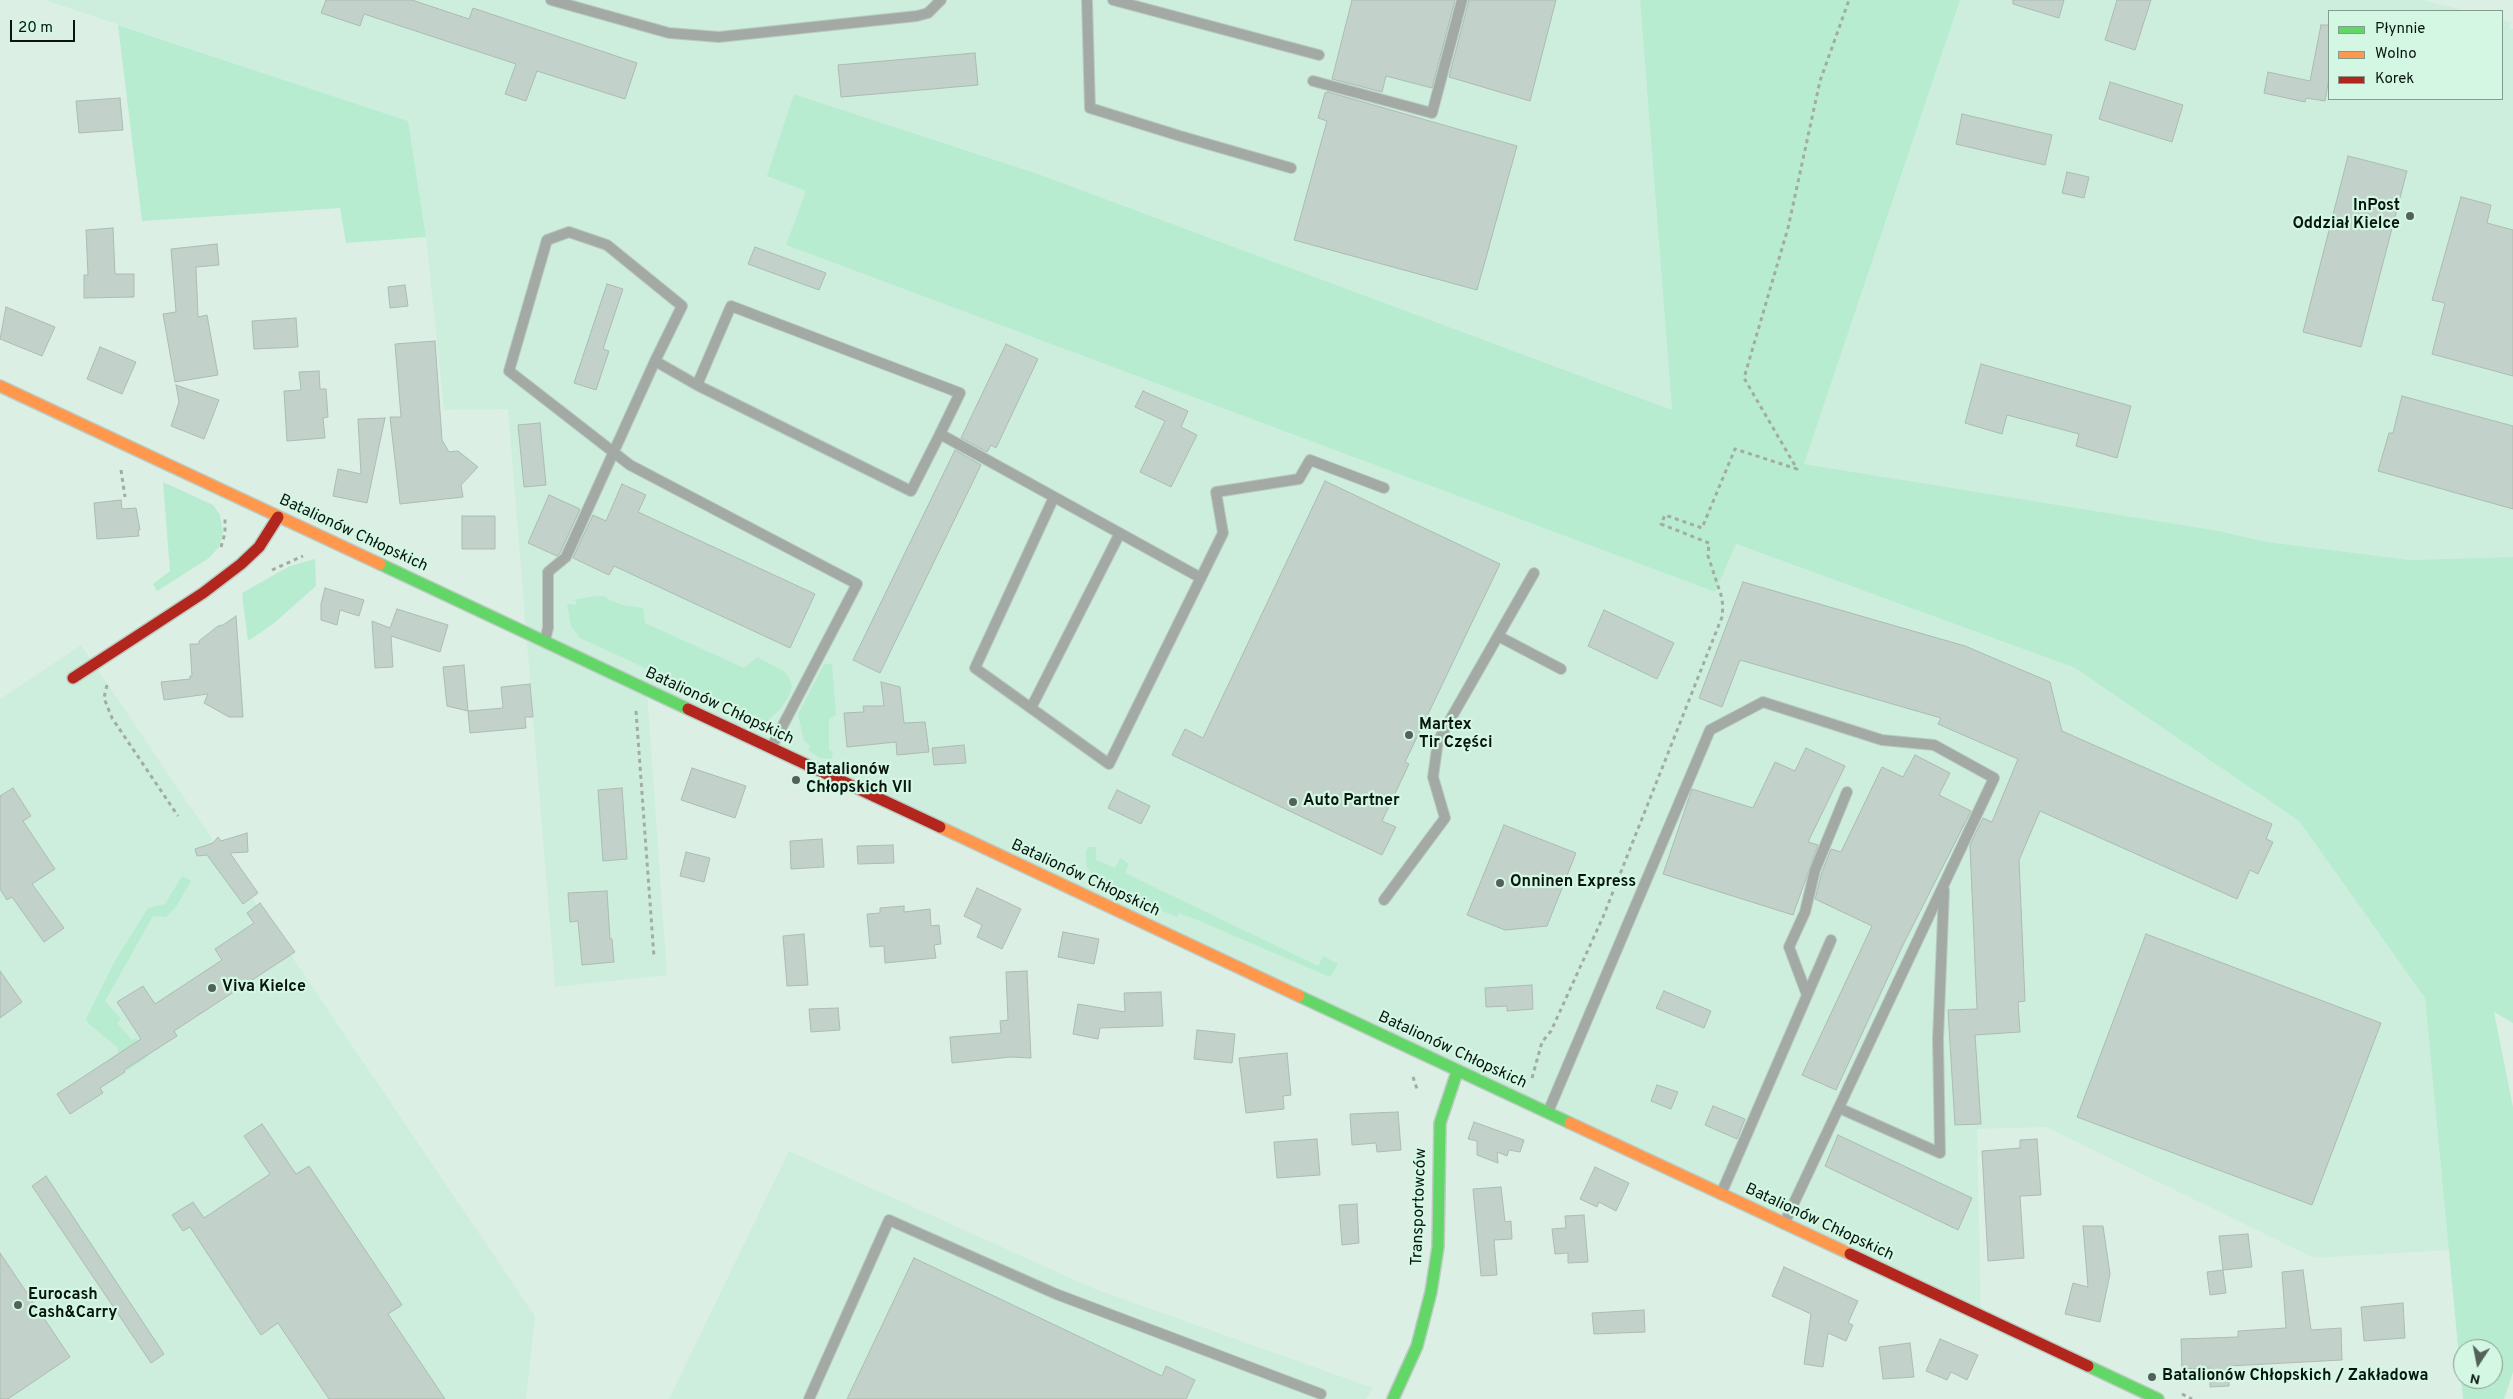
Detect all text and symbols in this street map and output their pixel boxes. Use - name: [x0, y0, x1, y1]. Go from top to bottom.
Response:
- scale bar: [12, 10, 78, 42]
- legend: [2328, 10, 2503, 100]
- text: 20 m: [18, 19, 53, 38]
- text: Płynnie: [2375, 20, 2425, 39]
- text: Wolno: [2375, 45, 2417, 64]
- text: Korek: [2375, 70, 2414, 89]
- place label: InPost Oddział Kielce: [2292, 197, 2400, 235]
- marker: InPost Oddział Kielce: [2404, 210, 2416, 222]
- street label: Batalionów Chłopskich: [276, 491, 430, 577]
- street label: Batalionów Chłopskich: [642, 664, 796, 750]
- place label: Martex Tir Części: [1419, 716, 1492, 754]
- marker: Martex Tir Części: [1403, 729, 1415, 741]
- place label: Batalionów Chłopskich VII: [806, 761, 912, 799]
- marker: Batalionów Chłopskich VII: [790, 774, 802, 786]
- place label: Auto Partner: [1303, 792, 1400, 812]
- marker: Auto Partner: [1287, 796, 1299, 808]
- street label: Batalionów Chłopskich: [1008, 836, 1162, 922]
- place label: Onninen Express: [1510, 873, 1636, 893]
- marker: Onninen Express: [1494, 877, 1506, 889]
- place label: Viva Kielce: [222, 978, 306, 998]
- marker: Viva Kielce: [206, 982, 218, 994]
- street label: Batalionów Chłopskich: [1375, 1008, 1529, 1094]
- street label: Transportowców: [1408, 1148, 1432, 1266]
- street label: Batalionów Chłopskich: [1742, 1180, 1896, 1266]
- place label: Eurocash Cash&Carry: [28, 1286, 117, 1324]
- marker: Eurocash Cash&Carry: [12, 1299, 24, 1311]
- north arrow: [2453, 1339, 2503, 1389]
- place label: Batalionów Chłopskich / Zakładowa: [2162, 1367, 2428, 1387]
- text: N: [2469, 1369, 2482, 1388]
- marker: Batalionów Chłopskich / Zakładowa: [2146, 1371, 2158, 1383]

